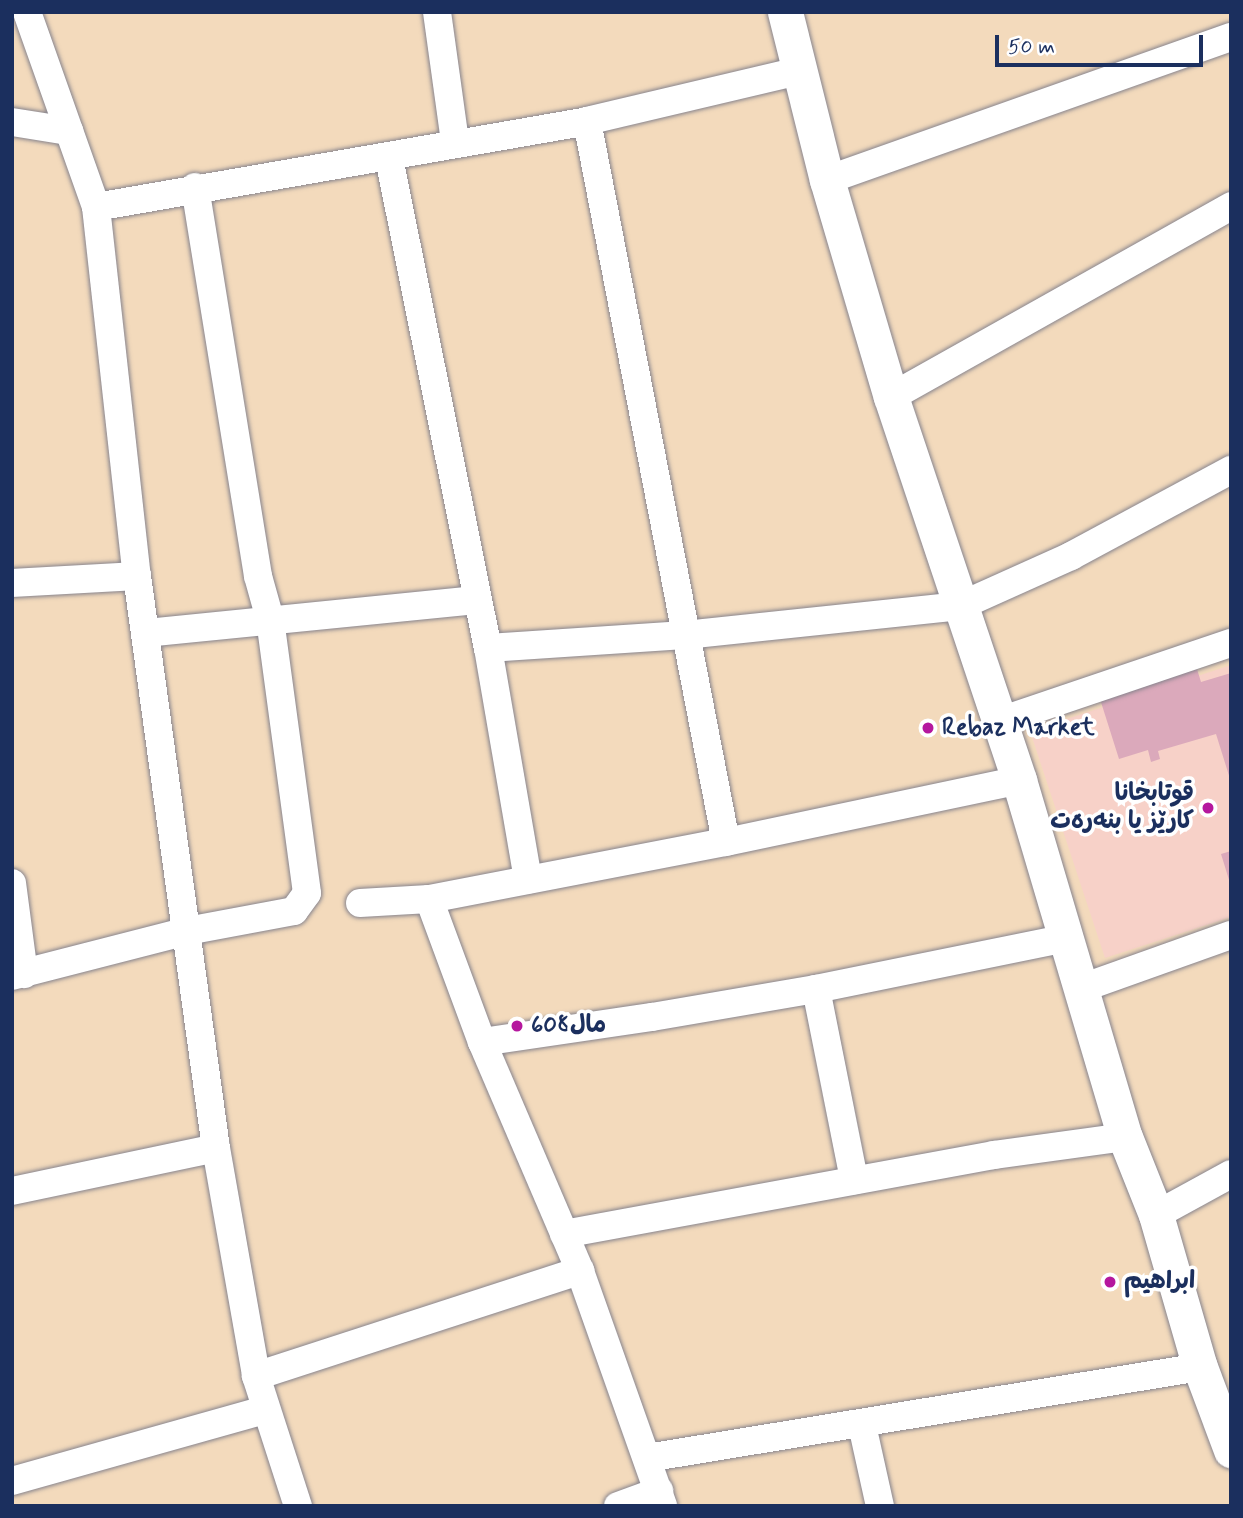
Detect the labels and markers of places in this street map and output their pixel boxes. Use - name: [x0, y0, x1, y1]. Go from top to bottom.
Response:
- place label: Rebaz Market: [942, 714, 1093, 742]
- marker: Rebaz Market: [920, 720, 936, 736]
- place label: قوتابخانا کارێز یا بنەرەت: [1050, 780, 1194, 836]
- marker: قوتابخانا کارێز یا بنەرەت: [1200, 800, 1216, 816]
- place label: مال608: [531, 1012, 606, 1040]
- marker: مال608: [509, 1018, 525, 1034]
- place label: ابراهيم: [1124, 1268, 1195, 1296]
- marker: ابراهيم: [1102, 1274, 1118, 1290]

